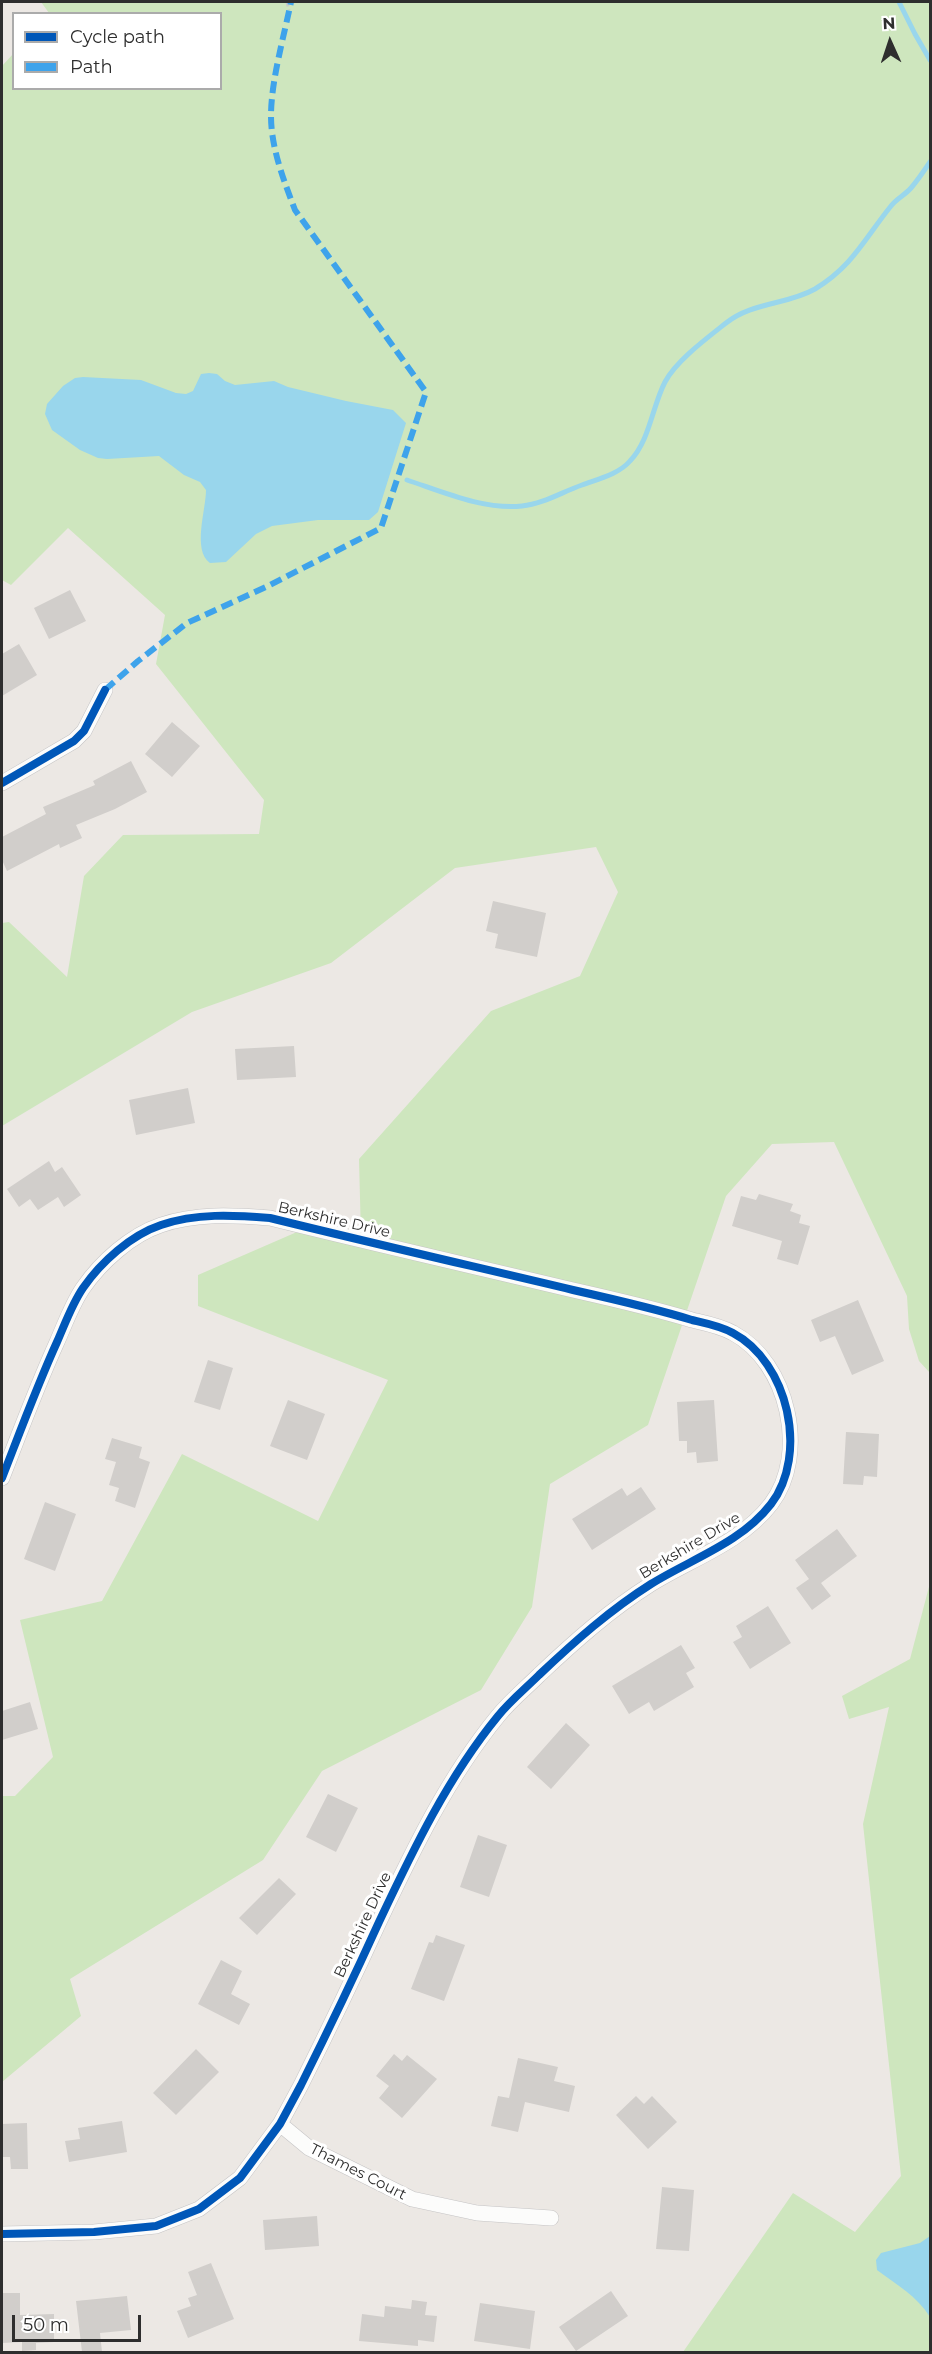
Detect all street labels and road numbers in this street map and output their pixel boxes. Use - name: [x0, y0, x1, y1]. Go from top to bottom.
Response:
- street label: Berkshire Drive: [276, 1198, 392, 1242]
- street label: Berkshire Drive: [636, 1509, 744, 1583]
- street label: Berkshire Drive: [331, 1869, 395, 1981]
- street label: Thames Court: [307, 2140, 409, 2204]

